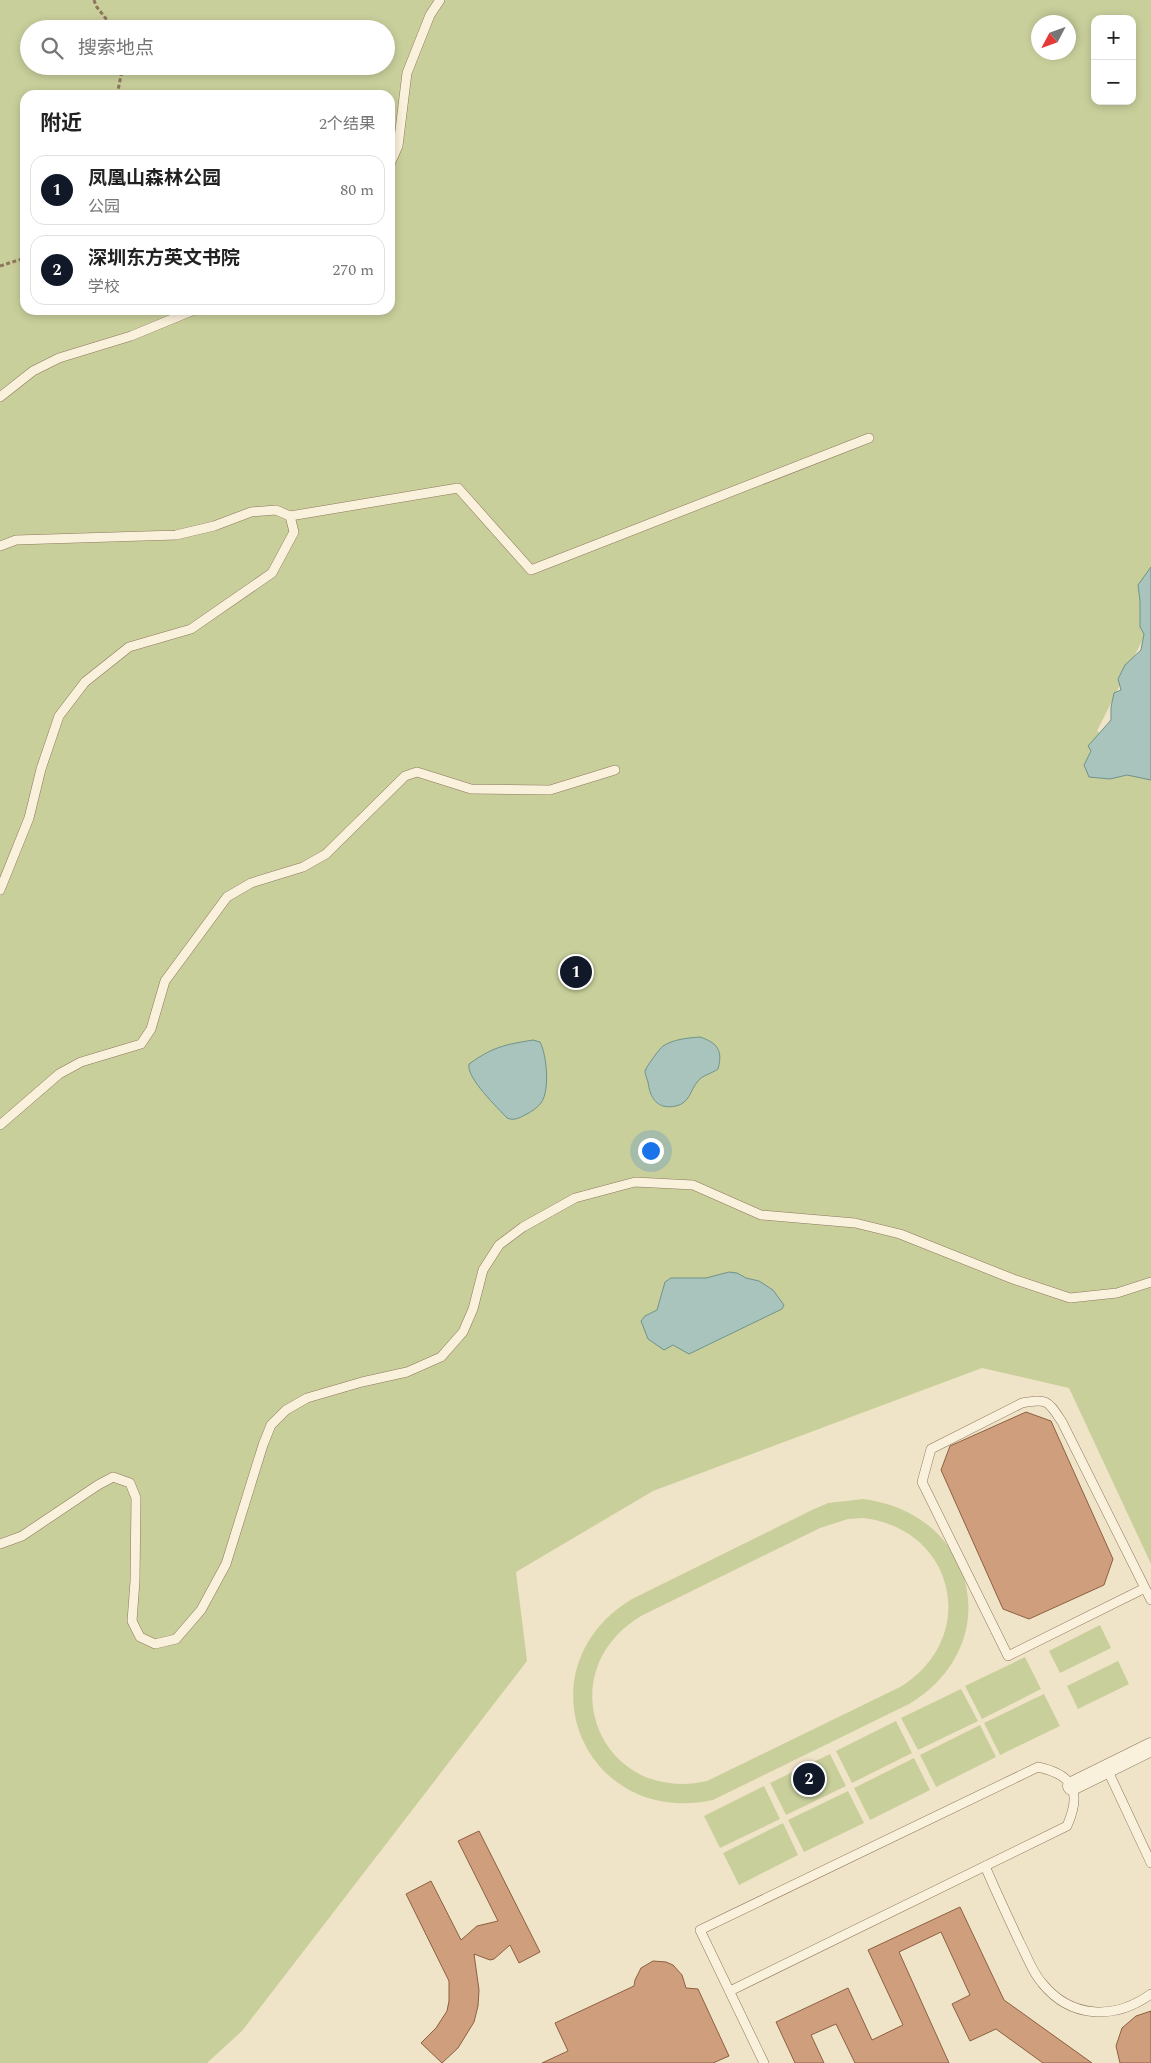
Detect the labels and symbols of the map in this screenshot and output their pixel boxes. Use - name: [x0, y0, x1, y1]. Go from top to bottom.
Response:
- north arrow: [1031, 15, 1076, 60]
- pin: 1: [560, 953, 592, 991]
- your location: [638, 1138, 664, 1164]
- pin: 2: [793, 1760, 825, 1798]

